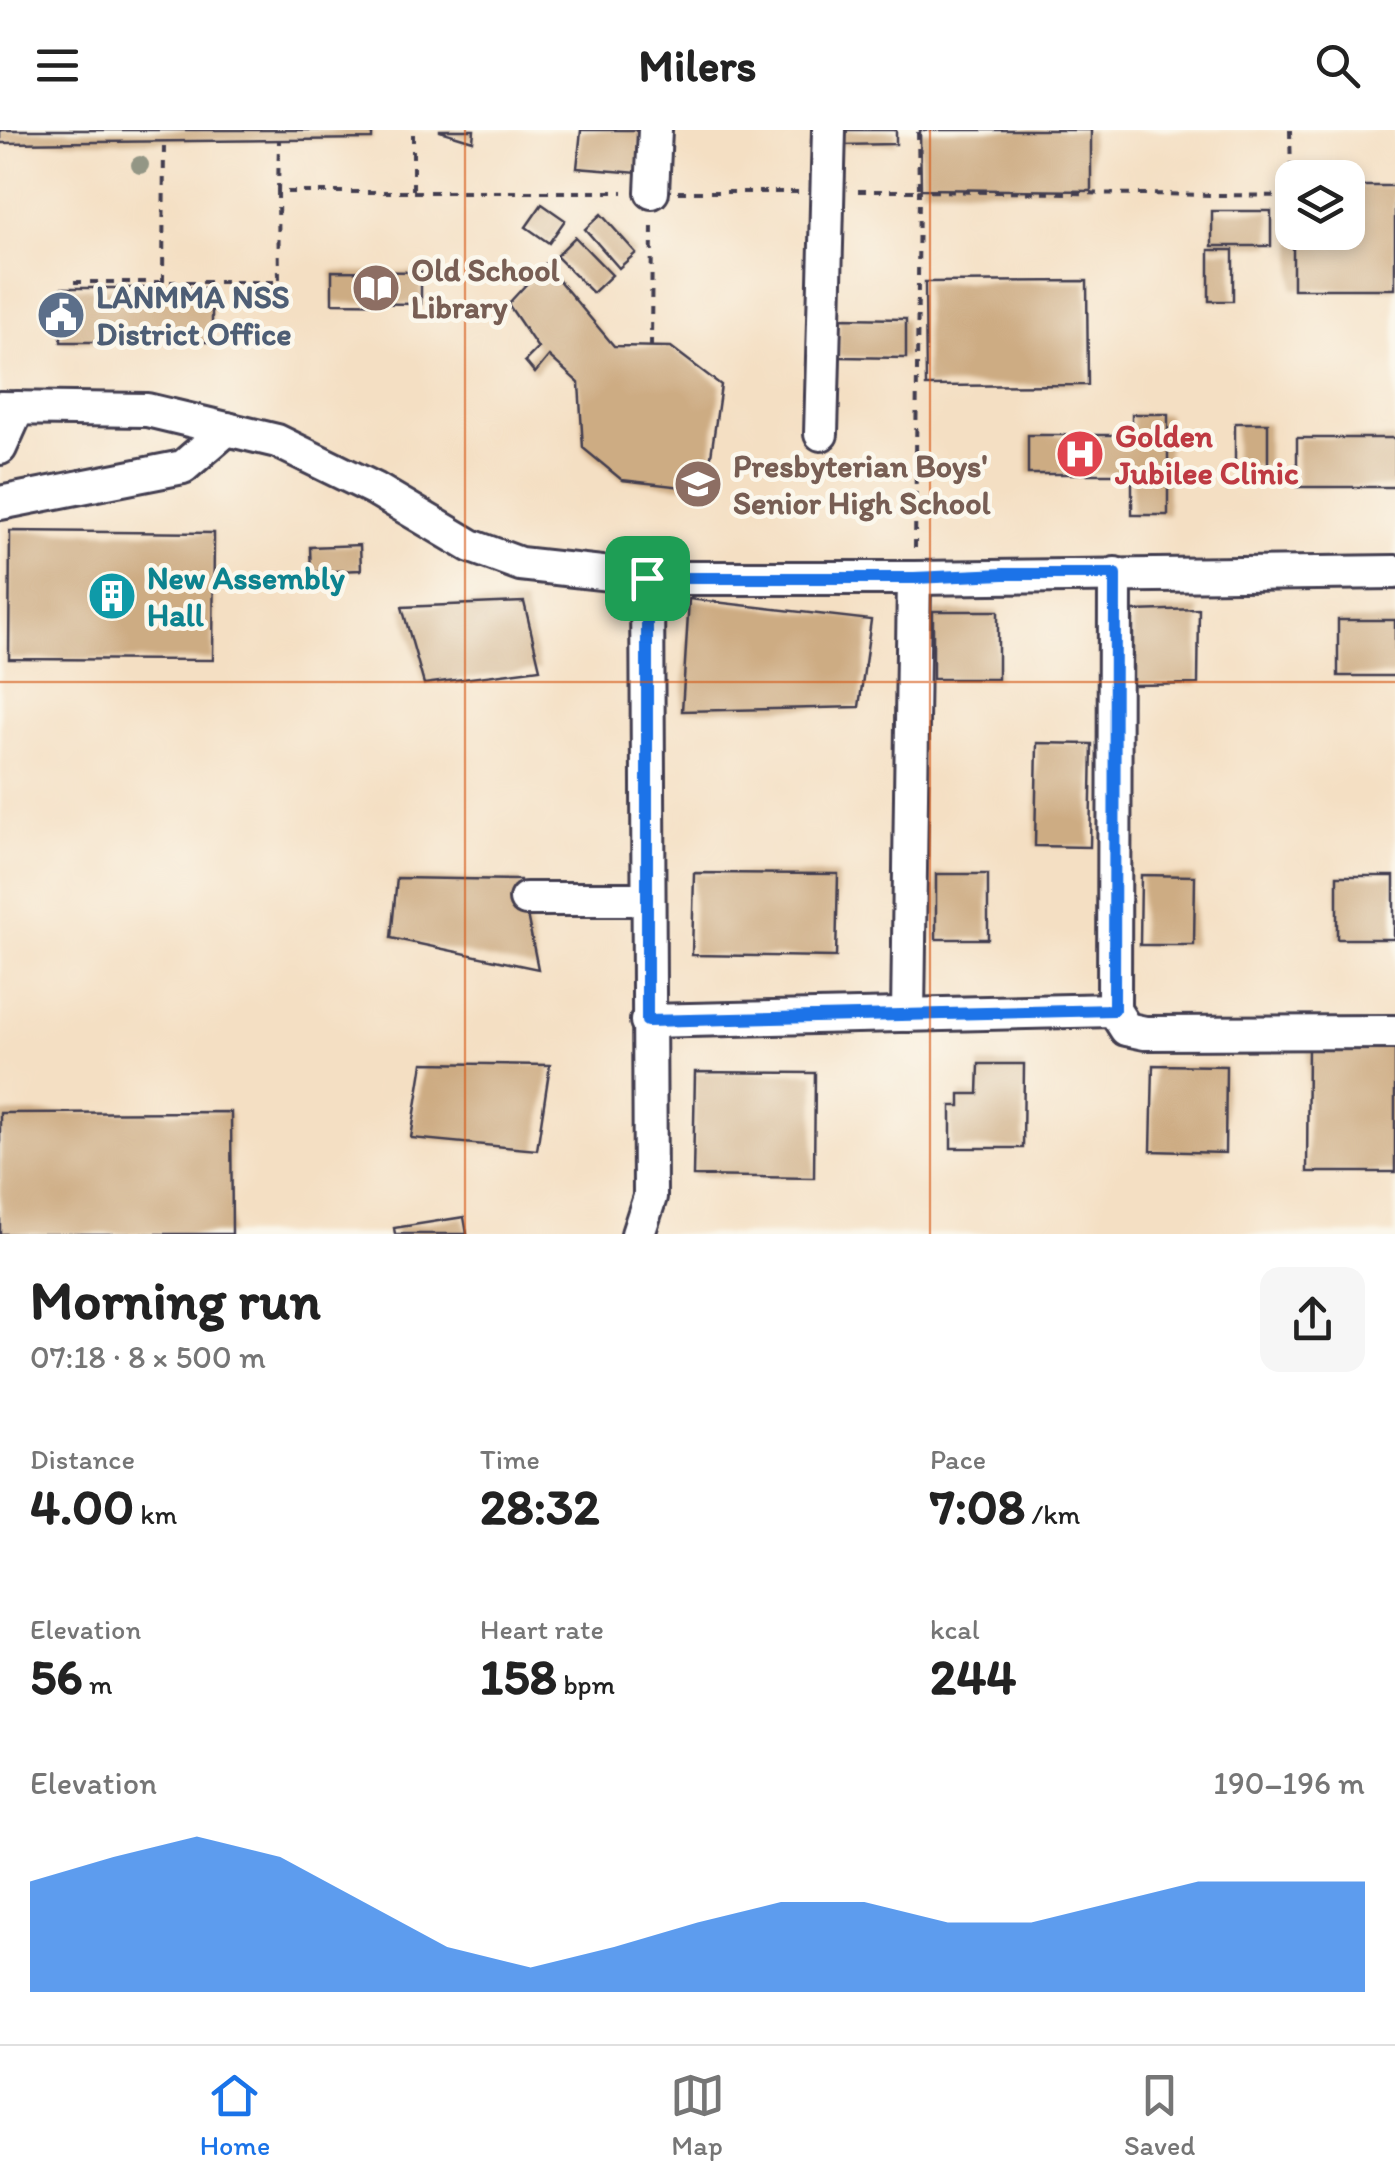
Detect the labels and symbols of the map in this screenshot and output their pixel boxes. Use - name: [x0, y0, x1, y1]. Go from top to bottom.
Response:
- place label: Old School Library: [411, 251, 560, 326]
- library icon: Old School Library: [350, 262, 402, 314]
- place label: LANMMA NSS District Office: [96, 278, 292, 353]
- public building icon: LANMMA NSS District Office: [35, 289, 87, 341]
- place label: Golden Jubilee Clinic: [1114, 417, 1299, 492]
- hospital icon: Golden Jubilee Clinic: [1054, 428, 1106, 480]
- place label: Presbyterian Boys' Senior High School: [733, 447, 991, 522]
- school or university icon: Presbyterian Boys' Senior High School: [672, 458, 724, 510]
- pin: [605, 536, 690, 621]
- place label: New Assembly Hall: [147, 559, 346, 634]
- building icon: New Assembly Hall: [86, 570, 138, 622]

